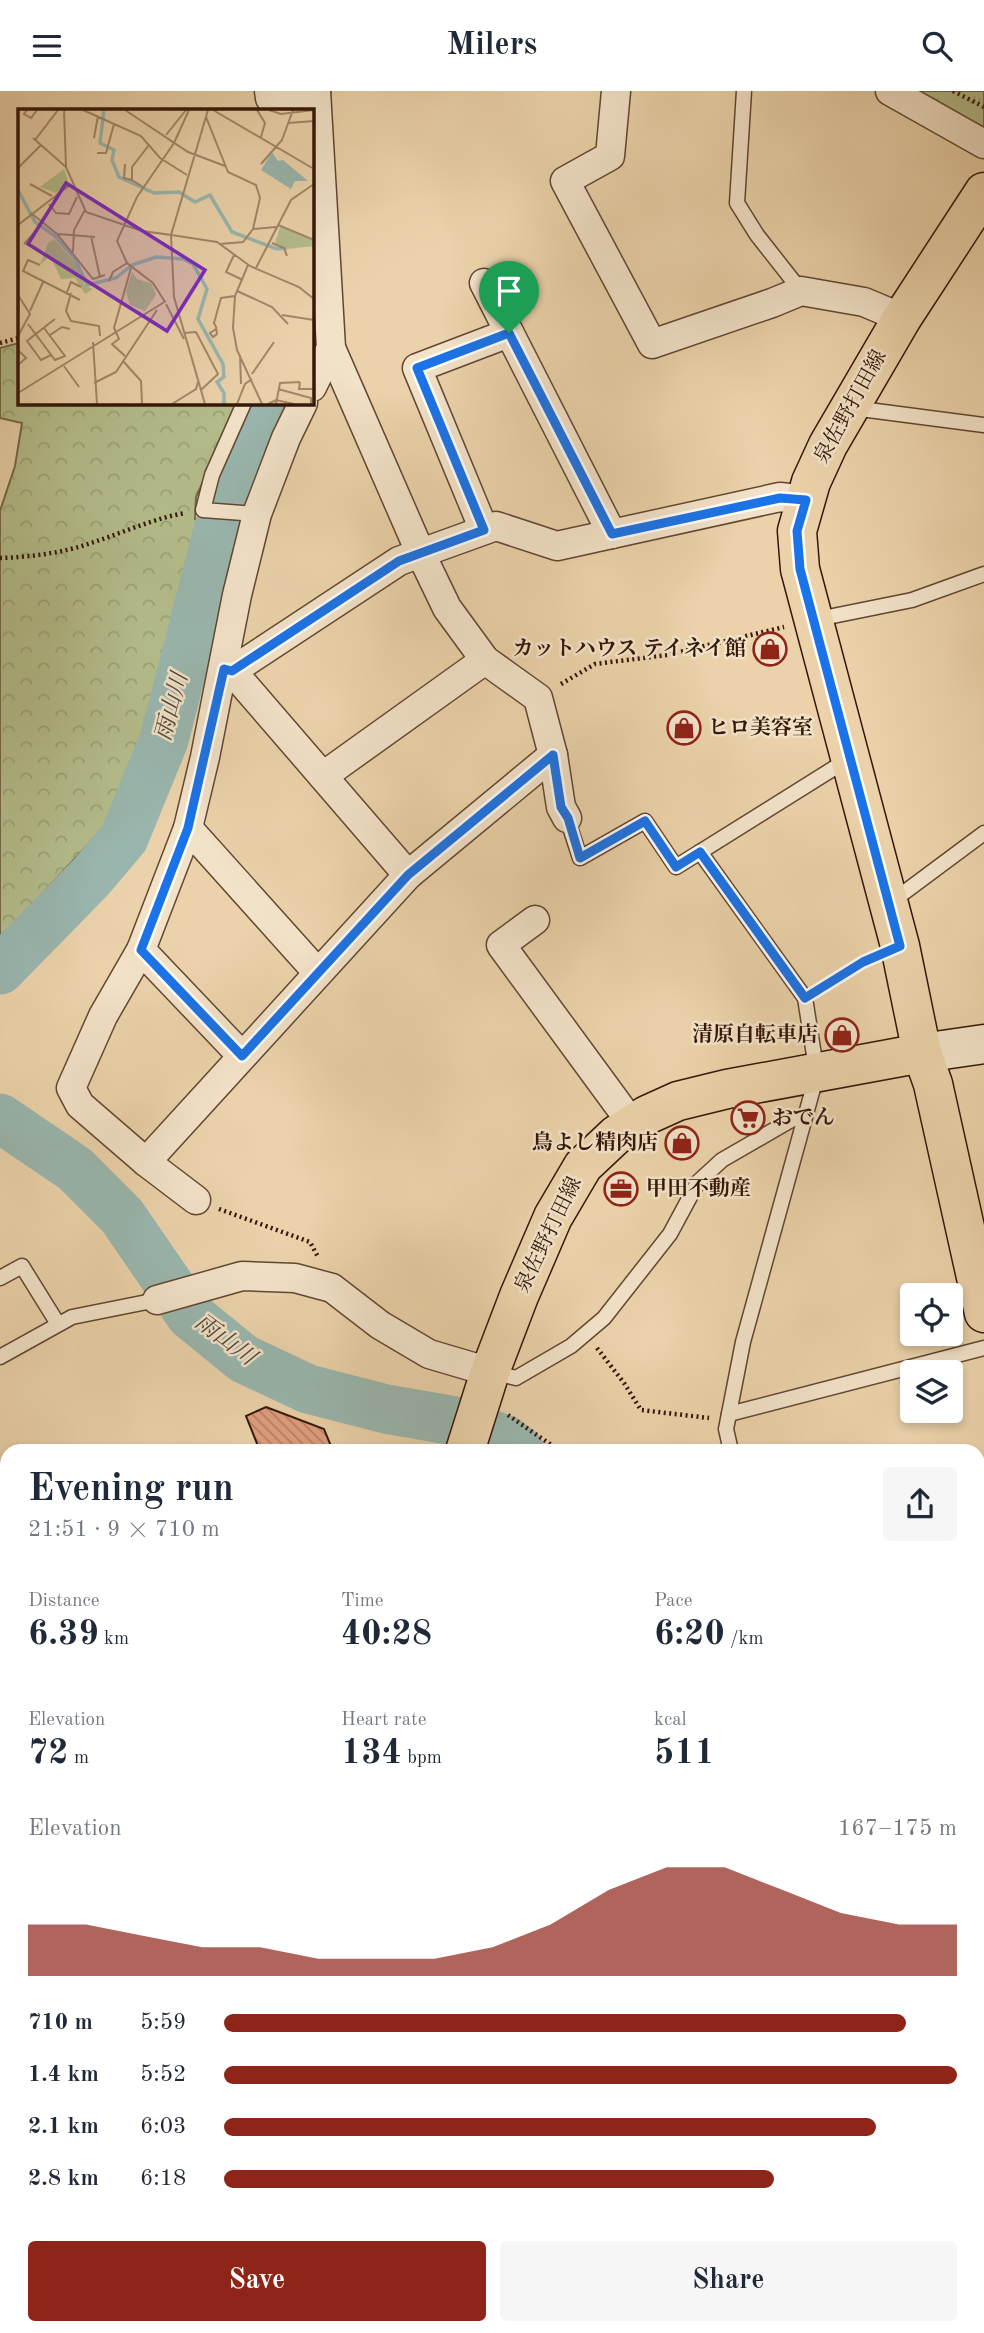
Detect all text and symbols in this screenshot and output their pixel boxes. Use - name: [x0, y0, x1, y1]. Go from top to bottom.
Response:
- icon: menu: [28, 27, 66, 65]
- icon: search: [918, 27, 956, 65]
- text: Milers: [447, 30, 537, 62]
- inset map: [18, 109, 313, 404]
- pin: [479, 261, 539, 333]
- icon: arrive: [490, 272, 528, 310]
- street label: 泉佐野打田線: [810, 346, 891, 467]
- shop icon: カットハウス テイネイ館: [751, 630, 789, 668]
- place label: カットハウス テイネイ館: [512, 636, 746, 660]
- water label: 雨山川: [151, 668, 193, 743]
- shop icon: ヒロ美容室: [665, 709, 703, 747]
- place label: ヒロ美容室: [708, 715, 813, 739]
- shop icon: 清原自転車店: [823, 1016, 861, 1054]
- place label: 清原自転車店: [692, 1022, 818, 1046]
- supermarket icon: おでん: [729, 1099, 767, 1137]
- place label: おでん: [772, 1107, 835, 1129]
- shop icon: 鳥よし精肉店: [663, 1124, 701, 1162]
- place label: 鳥よし精肉店: [532, 1131, 658, 1154]
- office icon: 甲田不動産: [602, 1170, 640, 1208]
- street label: 泉佐野打田線: [510, 1173, 586, 1296]
- place label: 甲田不動産: [646, 1177, 751, 1200]
- map controls: [900, 1283, 963, 1423]
- button: locate: [900, 1283, 963, 1346]
- water label: 雨山川: [191, 1309, 262, 1372]
- button: layers: [900, 1360, 963, 1423]
- button: share: [883, 1467, 957, 1541]
- text: Evening run: [28, 1471, 234, 1509]
- text: 21:51 · 9 × 710 m: [28, 1518, 220, 1541]
- text: Distance: [28, 1592, 100, 1611]
- text: Time: [341, 1592, 384, 1611]
- text: Pace: [654, 1592, 693, 1611]
- text: 6.39: [28, 1617, 99, 1652]
- text: 40:28: [341, 1617, 432, 1652]
- text: 6:20: [654, 1617, 725, 1652]
- text: km: [99, 1630, 129, 1649]
- text: /km: [725, 1630, 764, 1649]
- text: Elevation: [28, 1711, 105, 1730]
- text: Heart rate: [341, 1711, 426, 1730]
- text: kcal: [654, 1711, 687, 1730]
- text: 72: [28, 1736, 69, 1771]
- text: 134: [341, 1736, 402, 1771]
- text: 511: [654, 1736, 715, 1771]
- text: m: [69, 1749, 89, 1768]
- text: bpm: [402, 1749, 442, 1768]
- text: Elevation: [28, 1817, 122, 1840]
- text: 167–175 m: [838, 1817, 957, 1840]
- text: 710 m: [28, 2011, 93, 2034]
- text: 5:59: [140, 2011, 186, 2034]
- text: 1.4 km: [28, 2063, 99, 2086]
- text: 5:52: [140, 2063, 186, 2086]
- text: 2.1 km: [28, 2115, 99, 2138]
- text: 6:03: [140, 2115, 186, 2138]
- text: 2.8 km: [28, 2167, 99, 2190]
- text: 6:18: [140, 2167, 186, 2190]
- button: Save: [28, 2241, 486, 2321]
- button: Share: [500, 2241, 957, 2321]

